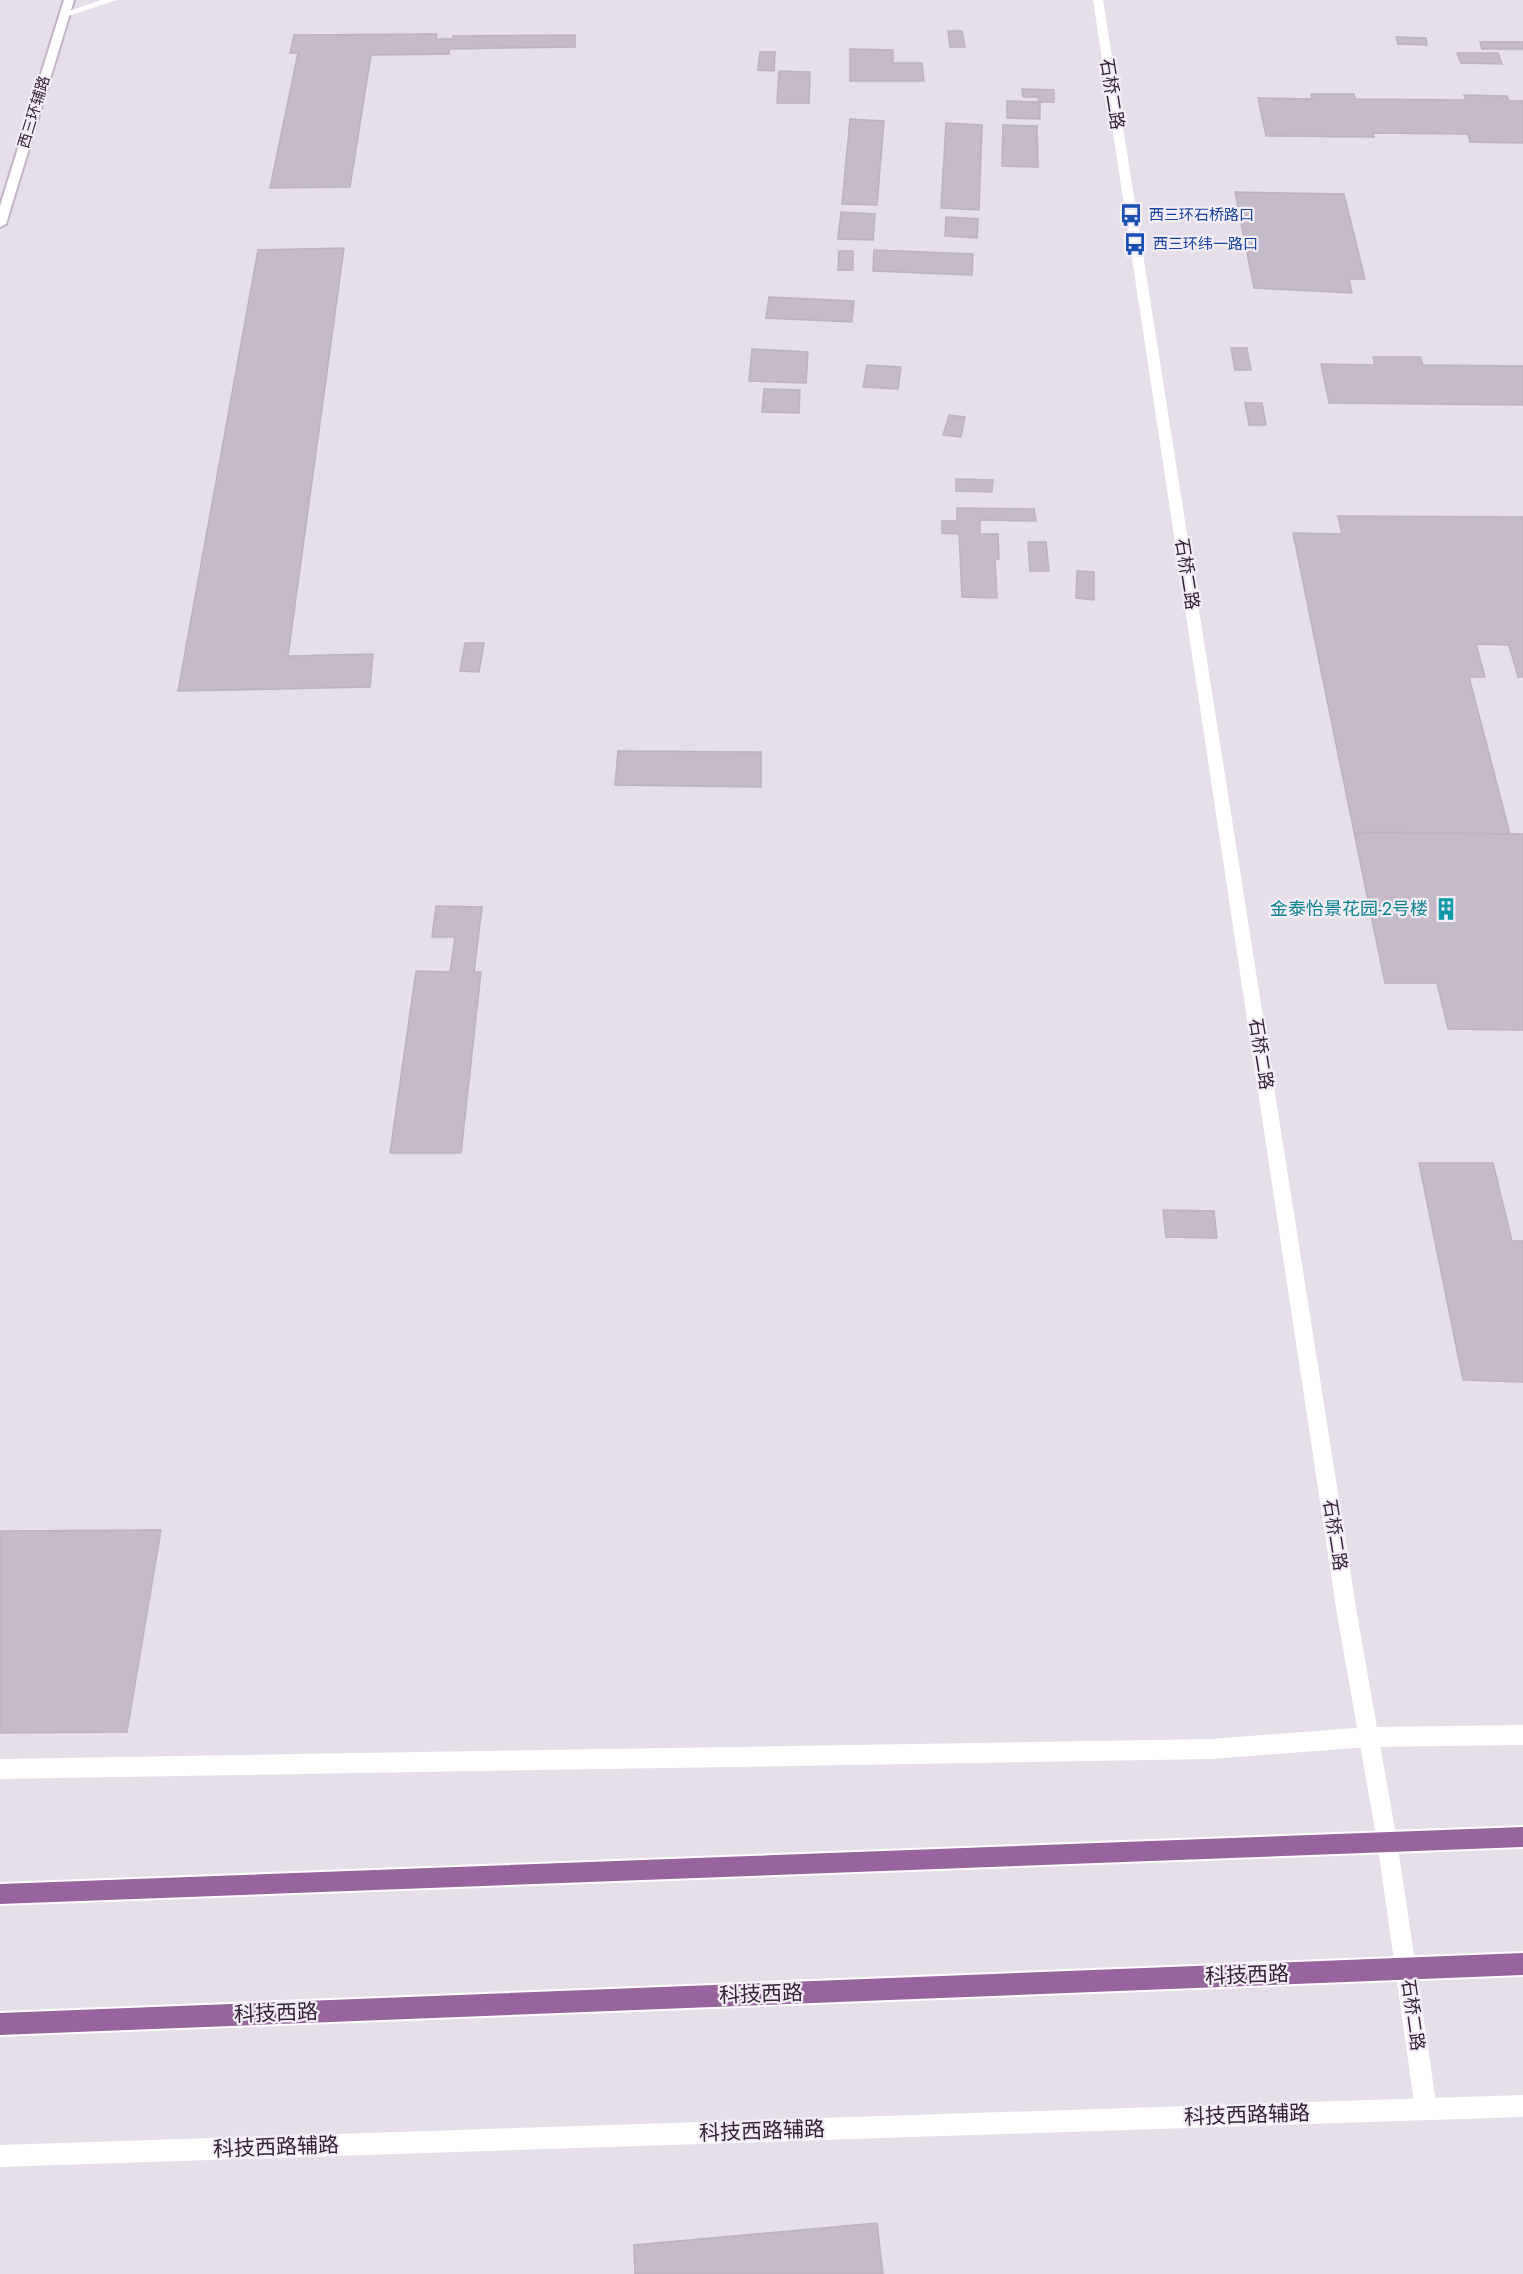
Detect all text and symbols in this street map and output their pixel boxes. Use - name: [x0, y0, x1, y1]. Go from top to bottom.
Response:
- street label: 石桥二路: [1094, 56, 1130, 132]
- street label: 西三环辅路: [13, 73, 55, 151]
- bus stop icon: 西三环石桥路口: [1118, 202, 1144, 228]
- place label: 西三环石桥路口: [1149, 204, 1254, 226]
- bus stop icon: 西三环纬一路口: [1122, 231, 1148, 257]
- place label: 西三环纬一路口: [1153, 233, 1258, 255]
- street label: 石桥二路: [1169, 536, 1205, 612]
- place label: 金泰怡景花园-2号楼: [1270, 896, 1428, 922]
- building icon: 金泰怡景花园-2号楼: [1433, 896, 1459, 922]
- street label: 石桥二路: [1243, 1016, 1279, 1092]
- street label: 石桥二路: [1317, 1497, 1353, 1573]
- street label: 科技西路: [1205, 1959, 1289, 1991]
- street label: 科技西路: [719, 1978, 803, 2010]
- street label: 石桥二路: [1395, 1978, 1431, 2052]
- street label: 科技西路: [234, 1997, 318, 2029]
- street label: 科技西路辅路: [1184, 2098, 1310, 2132]
- street label: 科技西路辅路: [699, 2114, 825, 2148]
- street label: 科技西路辅路: [213, 2130, 339, 2164]

